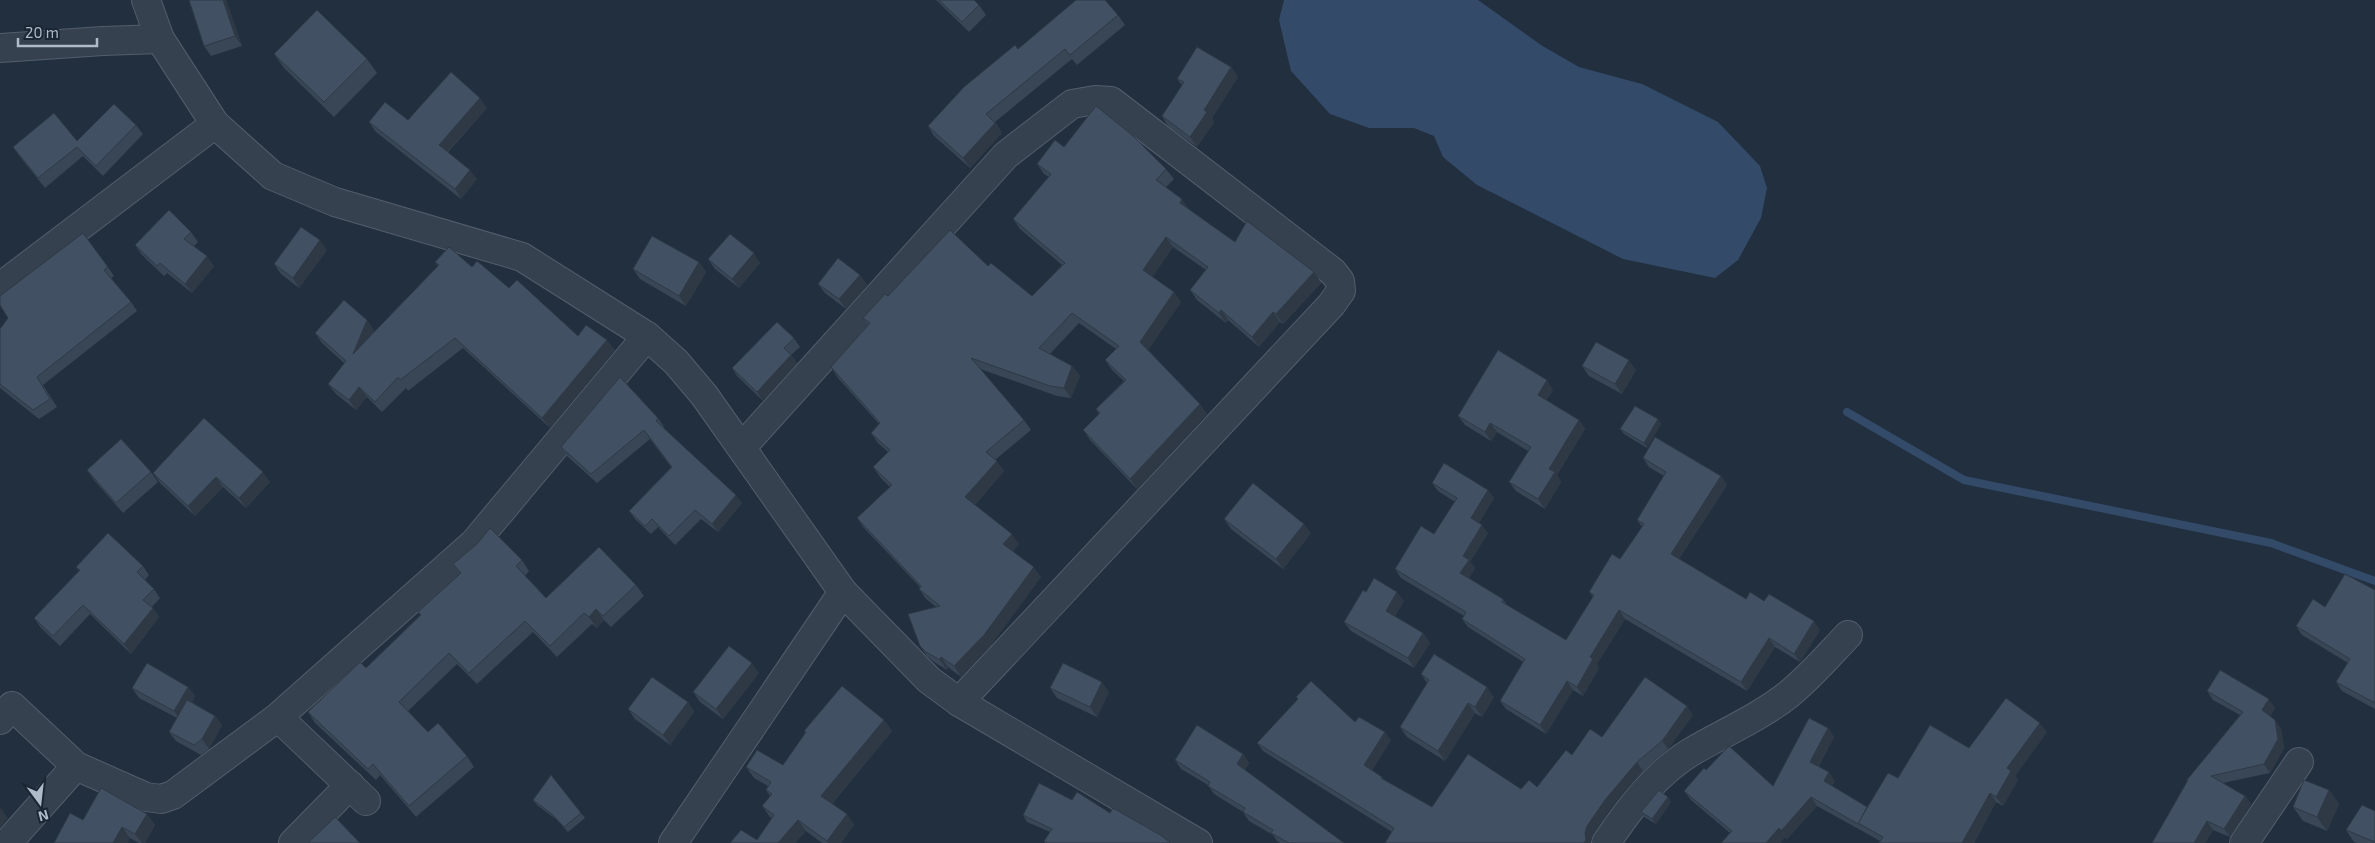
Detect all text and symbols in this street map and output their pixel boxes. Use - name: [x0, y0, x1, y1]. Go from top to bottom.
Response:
- scale bar: [18, 15, 96, 47]
- text: 20 m: [25, 23, 59, 41]
- north arrow: [15, 778, 65, 828]
- text: N: [36, 807, 51, 826]

